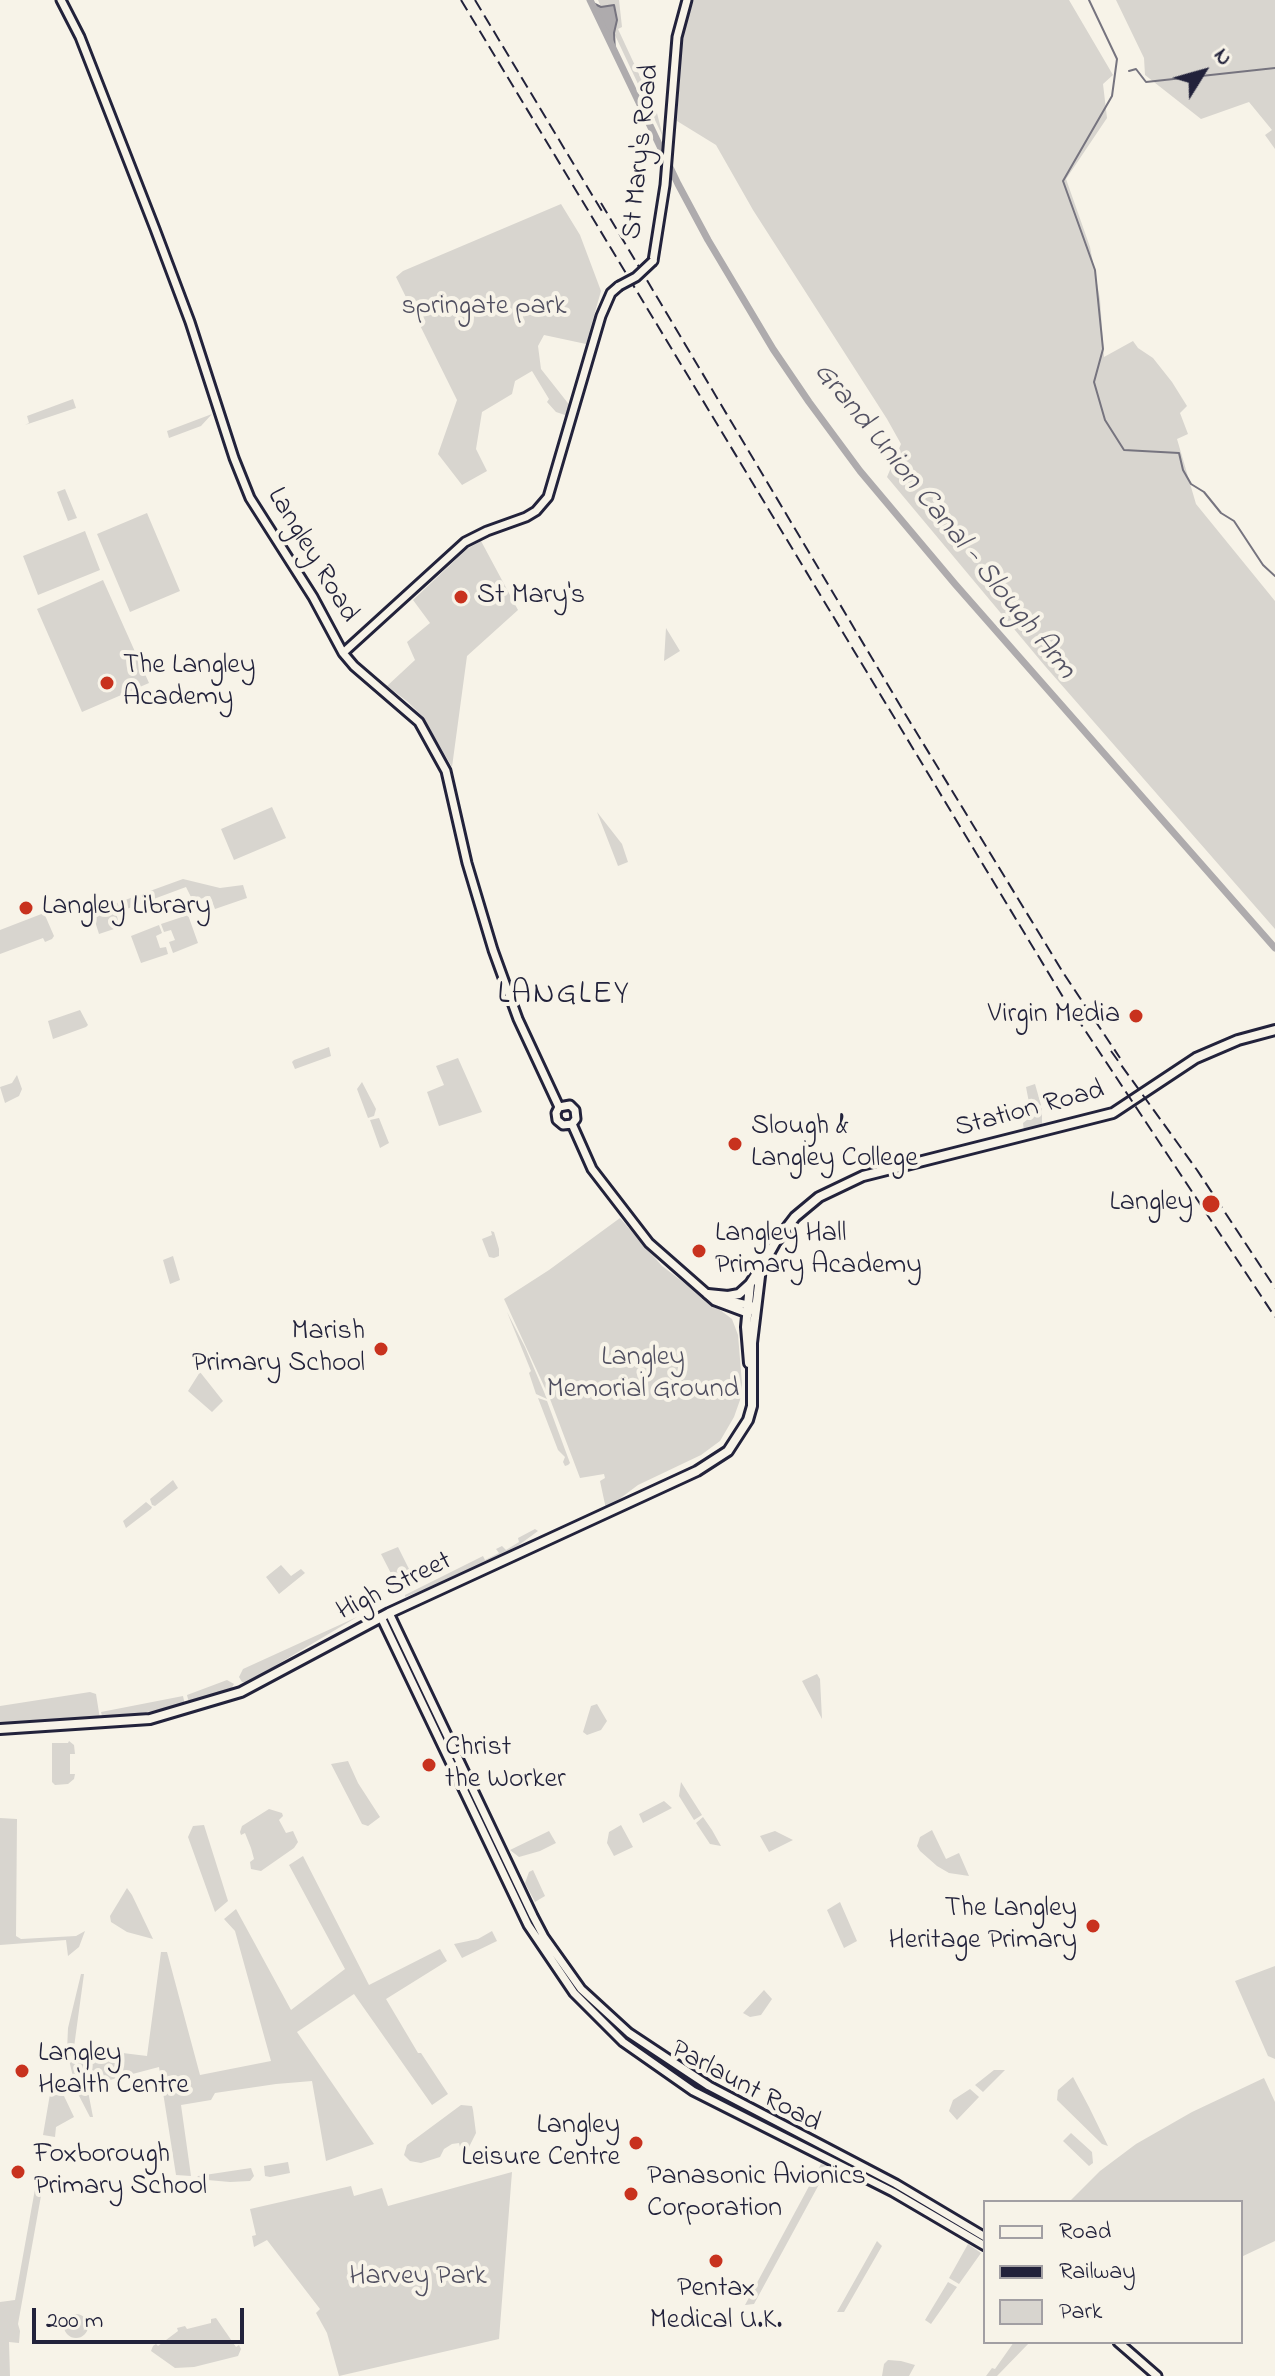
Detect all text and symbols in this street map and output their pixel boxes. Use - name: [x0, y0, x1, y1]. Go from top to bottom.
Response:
- north arrow: [1163, 32, 1243, 112]
- text: N: [1205, 42, 1239, 73]
- street label: St Mary's Road: [617, 63, 669, 241]
- park label: springate park: [402, 291, 566, 325]
- water label: Grand Union Canal - Slough Arm: [804, 356, 1082, 688]
- street label: Langley Road: [258, 482, 364, 630]
- place label: St Mary's: [477, 580, 585, 614]
- marker: St Mary's: [452, 588, 470, 606]
- place label: The Langley Academy: [123, 650, 255, 716]
- marker: The Langley Academy: [98, 674, 116, 692]
- place label: Langley Library: [42, 891, 211, 925]
- marker: Langley Library: [17, 899, 35, 917]
- district label: LANGLEY: [497, 978, 631, 1016]
- place label: Virgin Media: [988, 999, 1120, 1033]
- marker: Virgin Media: [1127, 1007, 1145, 1025]
- street label: Station Road: [952, 1075, 1108, 1147]
- place label: Slough & Langley College: [751, 1111, 918, 1177]
- marker: Slough & Langley College: [726, 1135, 744, 1153]
- place label: Langley: [1109, 1187, 1193, 1221]
- marker: Langley: [1200, 1193, 1222, 1215]
- place label: Langley Hall Primary Academy: [715, 1218, 922, 1284]
- marker: Langley Hall Primary Academy: [690, 1242, 708, 1260]
- place label: Marish Primary School: [192, 1316, 365, 1382]
- marker: Marish Primary School: [372, 1340, 390, 1358]
- park label: Langley Memorial Ground: [547, 1342, 739, 1408]
- street label: High Street: [332, 1546, 458, 1630]
- place label: Christ the Worker: [445, 1732, 566, 1798]
- marker: Christ the Worker: [420, 1756, 438, 1774]
- place label: The Langley Heritage Primary: [888, 1893, 1077, 1959]
- marker: The Langley Heritage Primary: [1084, 1917, 1102, 1935]
- street label: Parlaunt Road: [664, 2034, 826, 2142]
- place label: Langley Health Centre: [38, 2038, 189, 2104]
- marker: Langley Health Centre: [13, 2062, 31, 2080]
- place label: Langley Leisure Centre: [461, 2110, 620, 2176]
- marker: Langley Leisure Centre: [627, 2134, 645, 2152]
- place label: Foxborough Primary School: [34, 2139, 207, 2205]
- place label: Panasonic Avionics Corporation: [647, 2161, 866, 2227]
- marker: Foxborough Primary School: [9, 2163, 27, 2181]
- marker: Panasonic Avionics Corporation: [622, 2185, 640, 2203]
- legend: [983, 2200, 1243, 2344]
- text: Road: [1059, 2215, 1111, 2250]
- marker: Pentax Medical U.K.: [707, 2252, 725, 2270]
- text: Railway: [1059, 2255, 1136, 2290]
- park label: Harvey Park: [349, 2261, 487, 2295]
- place label: Pentax Medical U.K.: [650, 2273, 782, 2339]
- scale bar: [36, 2292, 248, 2342]
- text: Park: [1059, 2295, 1102, 2330]
- text: 200 m: [46, 2304, 103, 2339]

